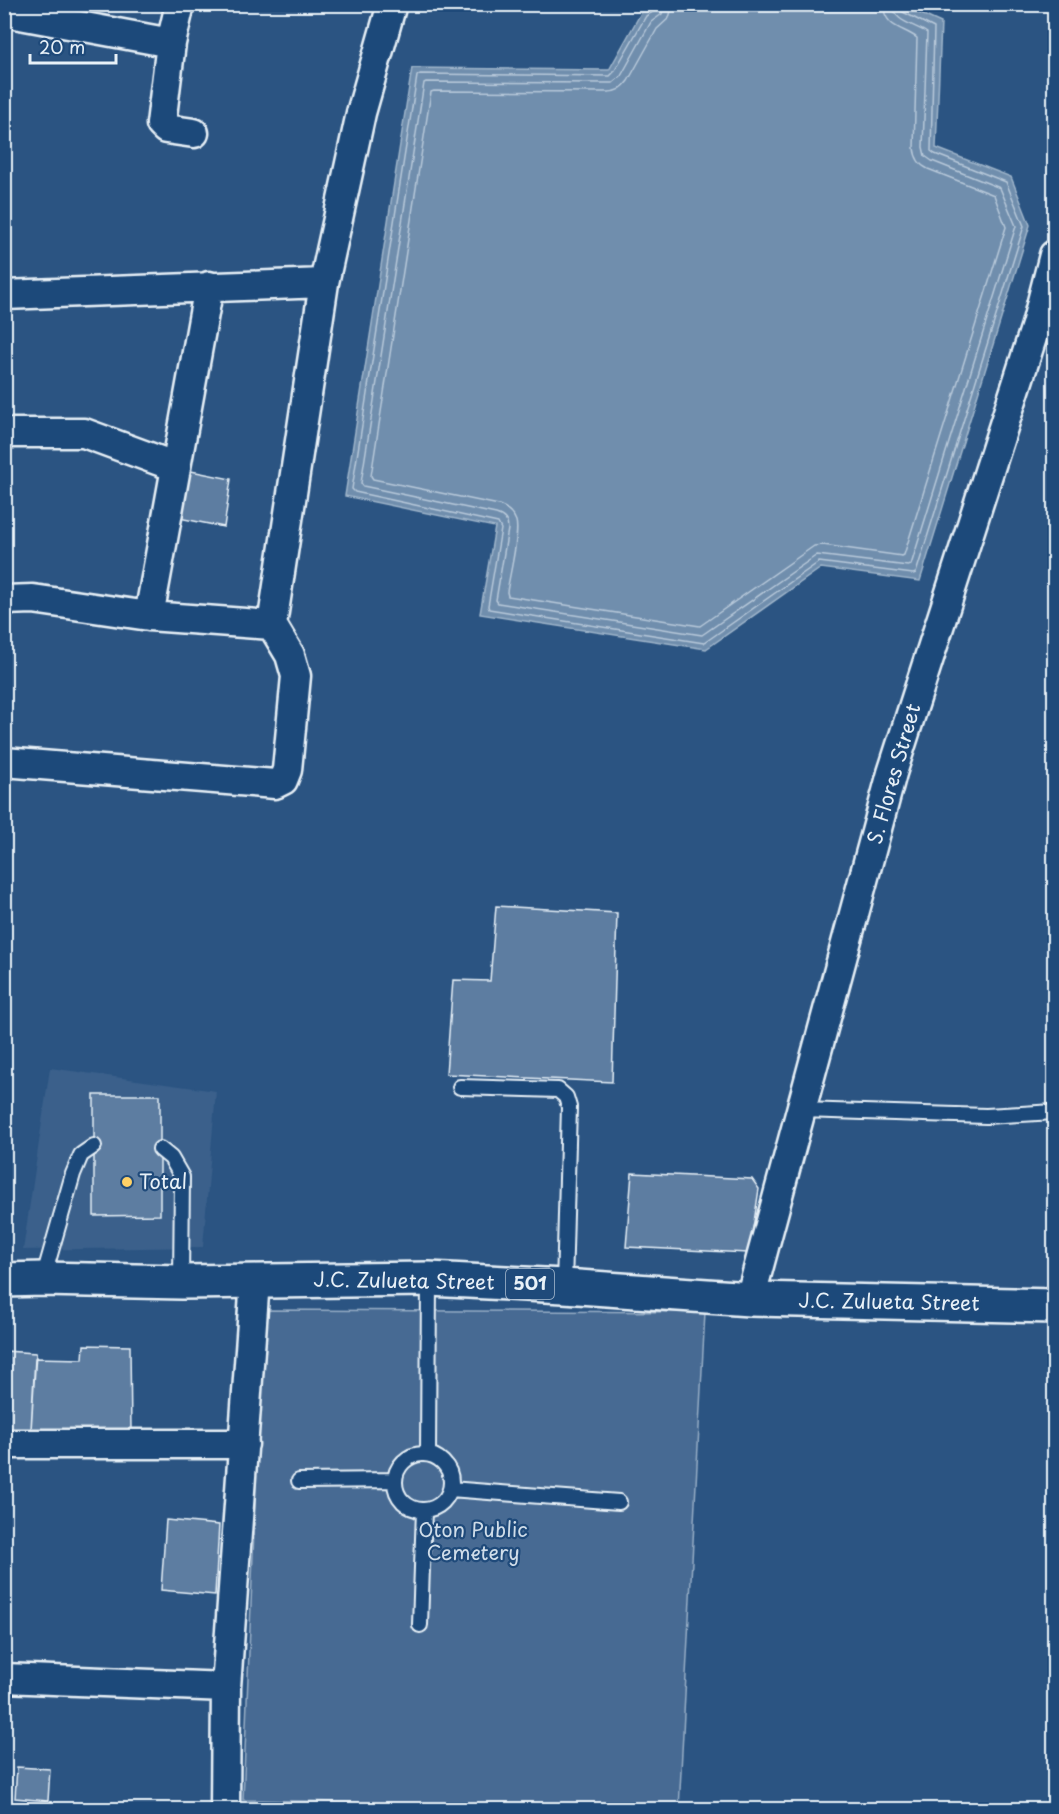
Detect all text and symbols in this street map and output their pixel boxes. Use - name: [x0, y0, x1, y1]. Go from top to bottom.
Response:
- scale bar: [30, 27, 116, 65]
- text: 20 m: [39, 33, 85, 60]
- street label: S. Flores Street: [859, 700, 927, 848]
- place label: Total: [139, 1166, 187, 1196]
- marker: Total: [120, 1175, 134, 1189]
- street label: J.C. Zulueta Street: [313, 1263, 495, 1297]
- road number: 501: [506, 1269, 554, 1299]
- street label: J.C. Zulueta Street: [798, 1284, 980, 1318]
- park label: Oton Public Cemetery: [418, 1514, 528, 1567]

